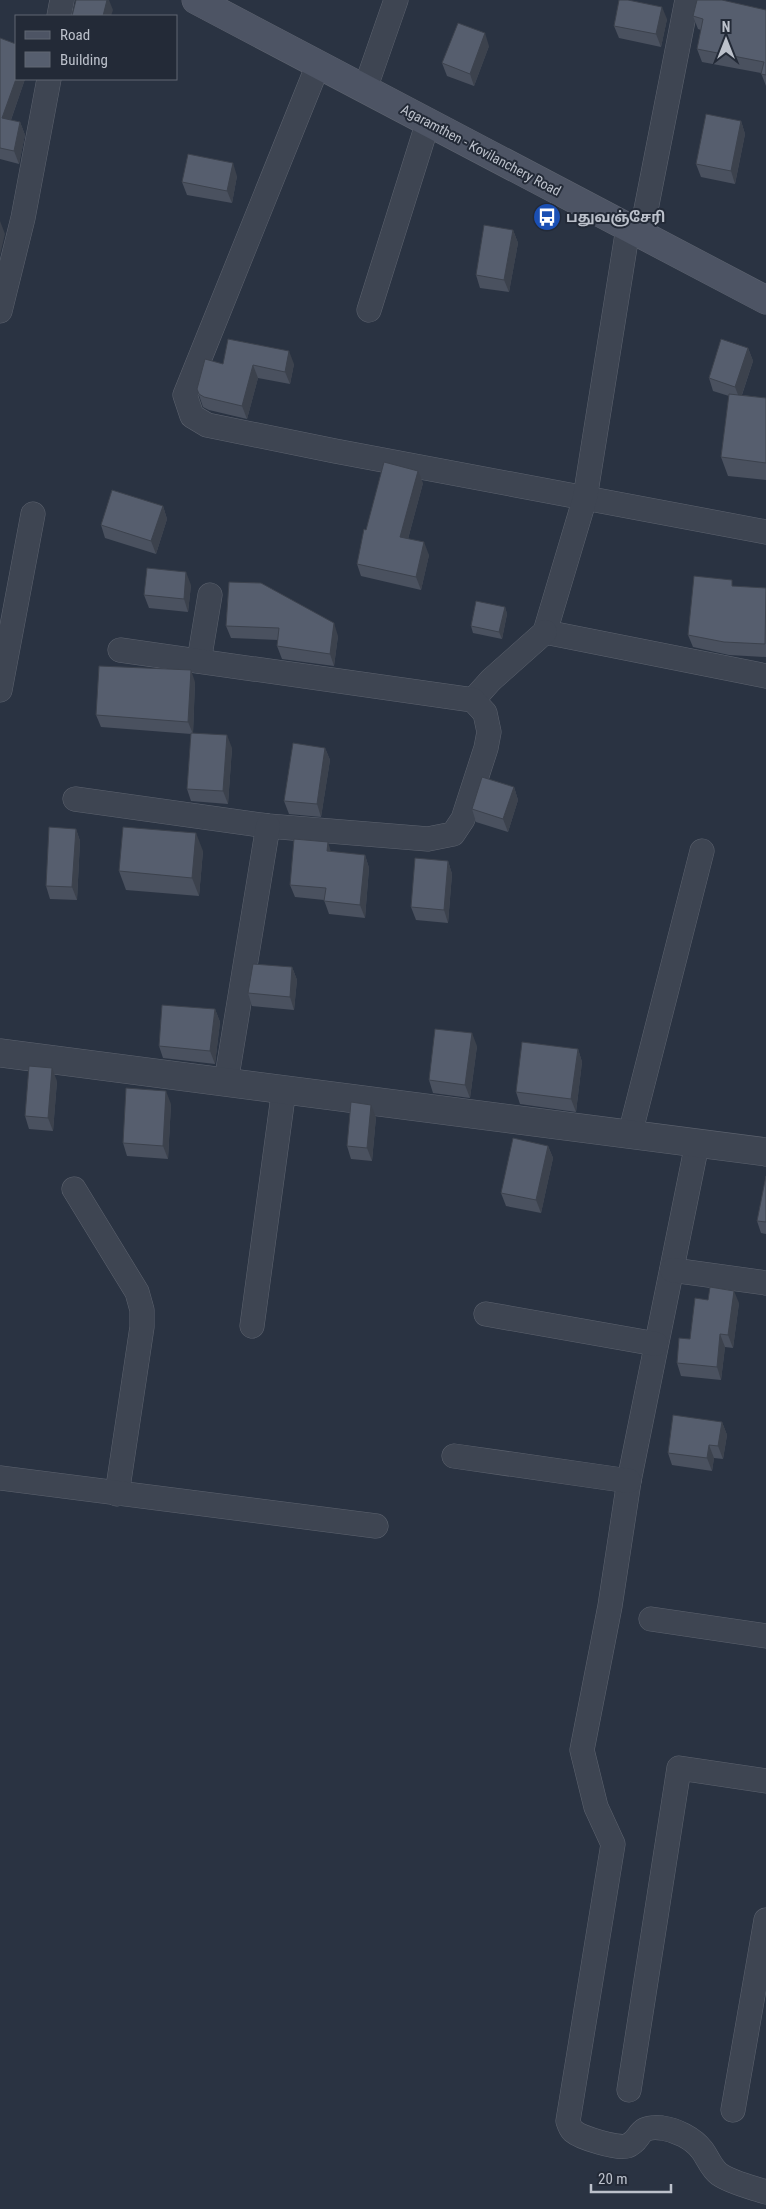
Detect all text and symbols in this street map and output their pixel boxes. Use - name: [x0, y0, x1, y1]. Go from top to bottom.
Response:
- legend: [15, 15, 178, 80]
- north arrow: [701, 15, 751, 65]
- text: N: [722, 19, 730, 35]
- text: Road: [60, 26, 90, 44]
- text: Building: [60, 51, 108, 69]
- street label: Agaramthen - Kovilanchery Road: [398, 101, 564, 199]
- bus stop icon: பதுவஞ்சேரி: [532, 202, 562, 232]
- place label: பதுவஞ்சேரி: [566, 209, 665, 227]
- scale bar: [591, 2162, 671, 2194]
- text: 20 m: [598, 2170, 628, 2188]

